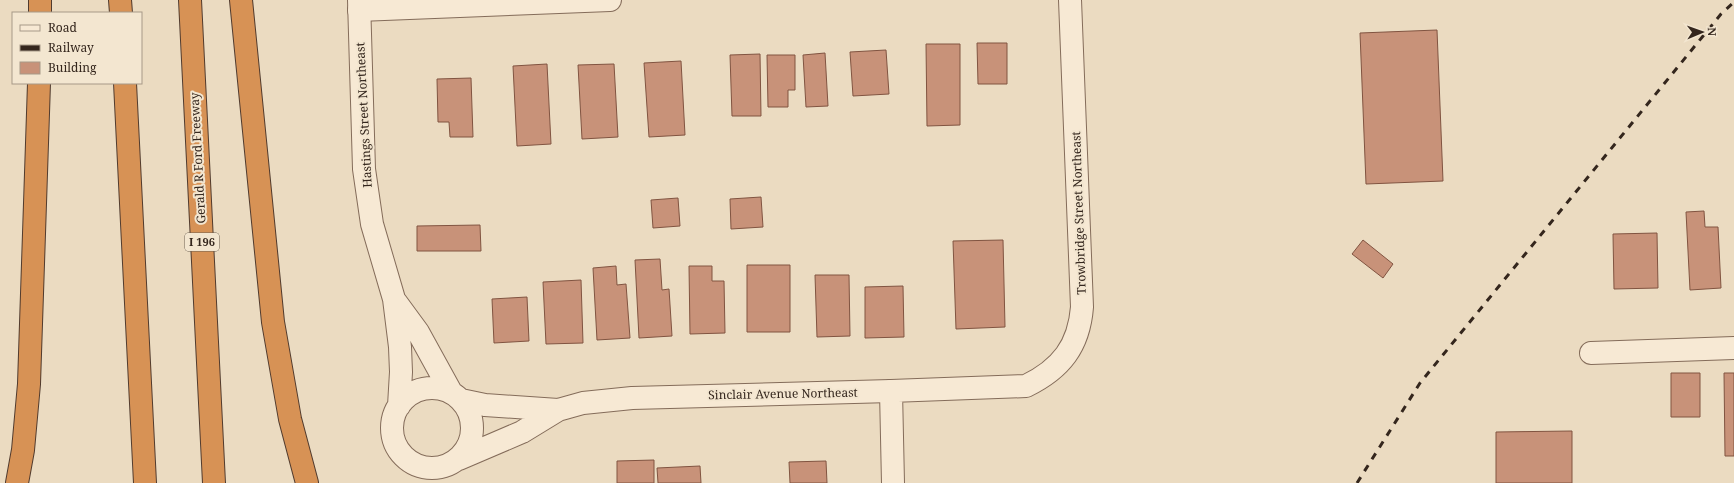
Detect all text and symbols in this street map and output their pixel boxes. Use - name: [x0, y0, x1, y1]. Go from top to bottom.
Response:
- legend: [12, 12, 142, 84]
- north arrow: [1682, 12, 1722, 52]
- text: Road: [48, 19, 78, 36]
- text: N: [1705, 27, 1720, 37]
- text: Railway: [48, 39, 94, 56]
- street label: Hastings Street Northeast: [351, 42, 376, 188]
- text: Building: [48, 59, 97, 76]
- street label: Gerald R Ford Freeway: [186, 92, 209, 224]
- street label: Trowbridge Street Northeast: [1067, 131, 1090, 295]
- road number: I 196: [185, 233, 219, 251]
- street label: Sinclair Avenue Northeast: [708, 384, 858, 403]

